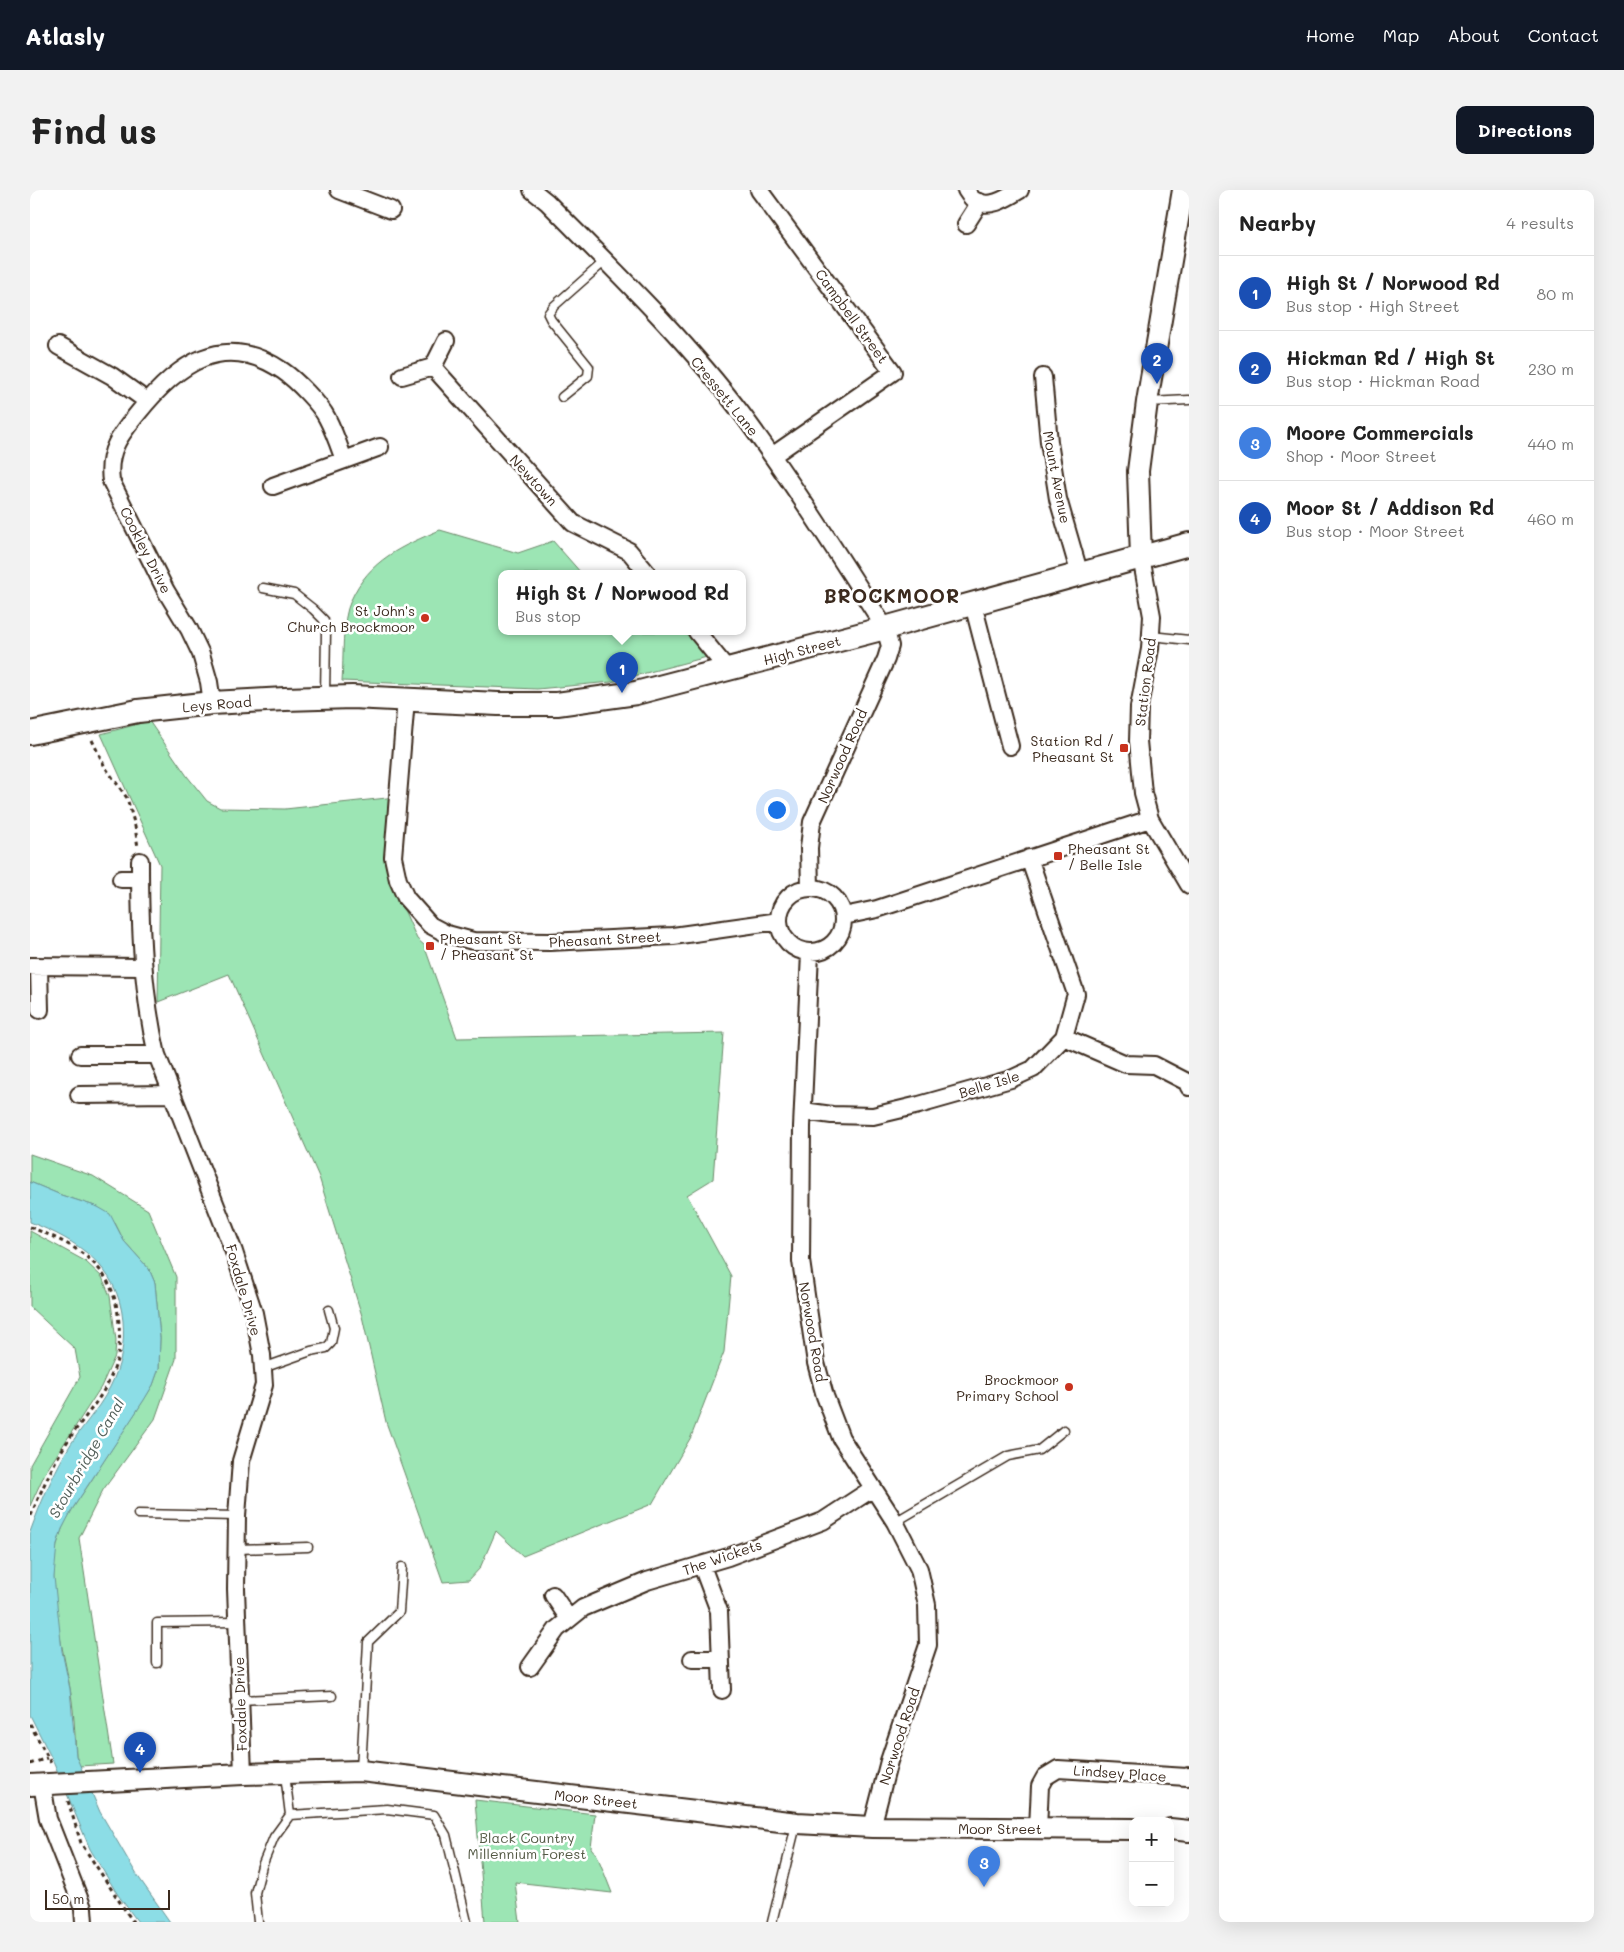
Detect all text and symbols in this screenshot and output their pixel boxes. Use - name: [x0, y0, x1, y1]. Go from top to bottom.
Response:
- text: Atlasly: [25, 20, 105, 51]
- text: Home: [1306, 23, 1355, 47]
- text: Map: [1383, 23, 1419, 47]
- text: About: [1447, 23, 1500, 47]
- text: Contact: [1528, 23, 1599, 47]
- button: Directions: [1456, 106, 1594, 154]
- text: Find us: [30, 107, 157, 153]
- text: Nearby: [1239, 209, 1316, 236]
- text: 4 results: [1506, 212, 1574, 233]
- street label: Campbell Street: [811, 265, 893, 367]
- text: High St / Norwood Rd: [1286, 270, 1500, 295]
- text: 1: [1251, 283, 1259, 304]
- text: 80 m: [1537, 283, 1574, 304]
- text: Bus stop · High Street: [1286, 295, 1460, 316]
- pin: 2: [1141, 343, 1173, 384]
- text: Hickman Rd / High St: [1286, 345, 1495, 370]
- street label: Cressett Lane: [687, 352, 763, 440]
- text: 2: [1251, 358, 1259, 379]
- text: 230 m: [1528, 358, 1574, 379]
- text: Bus stop · Hickman Road: [1286, 370, 1480, 391]
- text: Moore Commercials: [1286, 420, 1474, 445]
- street label: Mount Avenue: [1039, 429, 1075, 525]
- text: 3: [1250, 433, 1260, 454]
- text: 440 m: [1527, 433, 1574, 454]
- text: Shop · Moor Street: [1286, 445, 1436, 466]
- street label: Newtown: [506, 450, 562, 510]
- text: Moor St / Addison Rd: [1286, 495, 1494, 520]
- street label: Cookley Drive: [116, 503, 176, 597]
- text: 4: [1250, 508, 1260, 529]
- text: 460 m: [1527, 508, 1574, 529]
- text: Bus stop · Moor Street: [1286, 520, 1465, 541]
- popup: [498, 570, 746, 635]
- text: High St / Norwood Rd: [515, 580, 729, 605]
- district label: BROCKMOOR: [824, 583, 960, 608]
- place label: St John's Church Brockmoor: [287, 601, 415, 636]
- text: Bus stop: [515, 605, 581, 626]
- marker: St John's Church Brockmoor: [419, 612, 431, 624]
- street label: High Street: [761, 631, 843, 669]
- street label: Station Road: [1130, 637, 1160, 727]
- pin: 1: [606, 652, 638, 693]
- street label: Leys Road: [182, 691, 253, 716]
- street label: Norwood Road: [813, 706, 871, 806]
- place label: Station Rd / Pheasant St: [1031, 731, 1114, 766]
- marker: Station Rd / Pheasant St: [1118, 742, 1130, 754]
- your location: [764, 797, 790, 823]
- place label: Pheasant St / Belle Isle: [1068, 839, 1150, 874]
- marker: Pheasant St / Belle Isle: [1052, 850, 1064, 862]
- street label: Pheasant Street: [548, 927, 662, 951]
- place label: Pheasant St / Pheasant St: [440, 929, 534, 964]
- marker: Pheasant St / Pheasant St: [424, 940, 436, 952]
- street label: Belle Isle: [956, 1066, 1022, 1102]
- street label: Foxdale Drive: [222, 1242, 266, 1338]
- street label: Norwood Road: [795, 1280, 831, 1384]
- place label: Brockmoor Primary School: [956, 1370, 1059, 1405]
- marker: Brockmoor Primary School: [1063, 1381, 1075, 1393]
- water label: Stourbridge Canal: [44, 1394, 129, 1522]
- street label: The Wickets: [680, 1535, 764, 1579]
- street label: Foxdale Drive: [229, 1656, 251, 1752]
- street label: Norwood Road: [874, 1685, 924, 1787]
- pin: 4: [124, 1732, 156, 1773]
- street label: Lindsey Place: [1073, 1760, 1167, 1786]
- street label: Moor Street: [553, 1785, 639, 1813]
- map controls: [1129, 1817, 1174, 1907]
- button: +: [1129, 1817, 1174, 1862]
- street label: Moor Street: [958, 1819, 1042, 1838]
- park label: Black Country Millennium Forest: [467, 1828, 587, 1863]
- pin: 3: [968, 1846, 1000, 1887]
- button: −: [1129, 1862, 1174, 1907]
- scale bar: [45, 1887, 170, 1910]
- text: 50 m: [52, 1889, 84, 1908]

